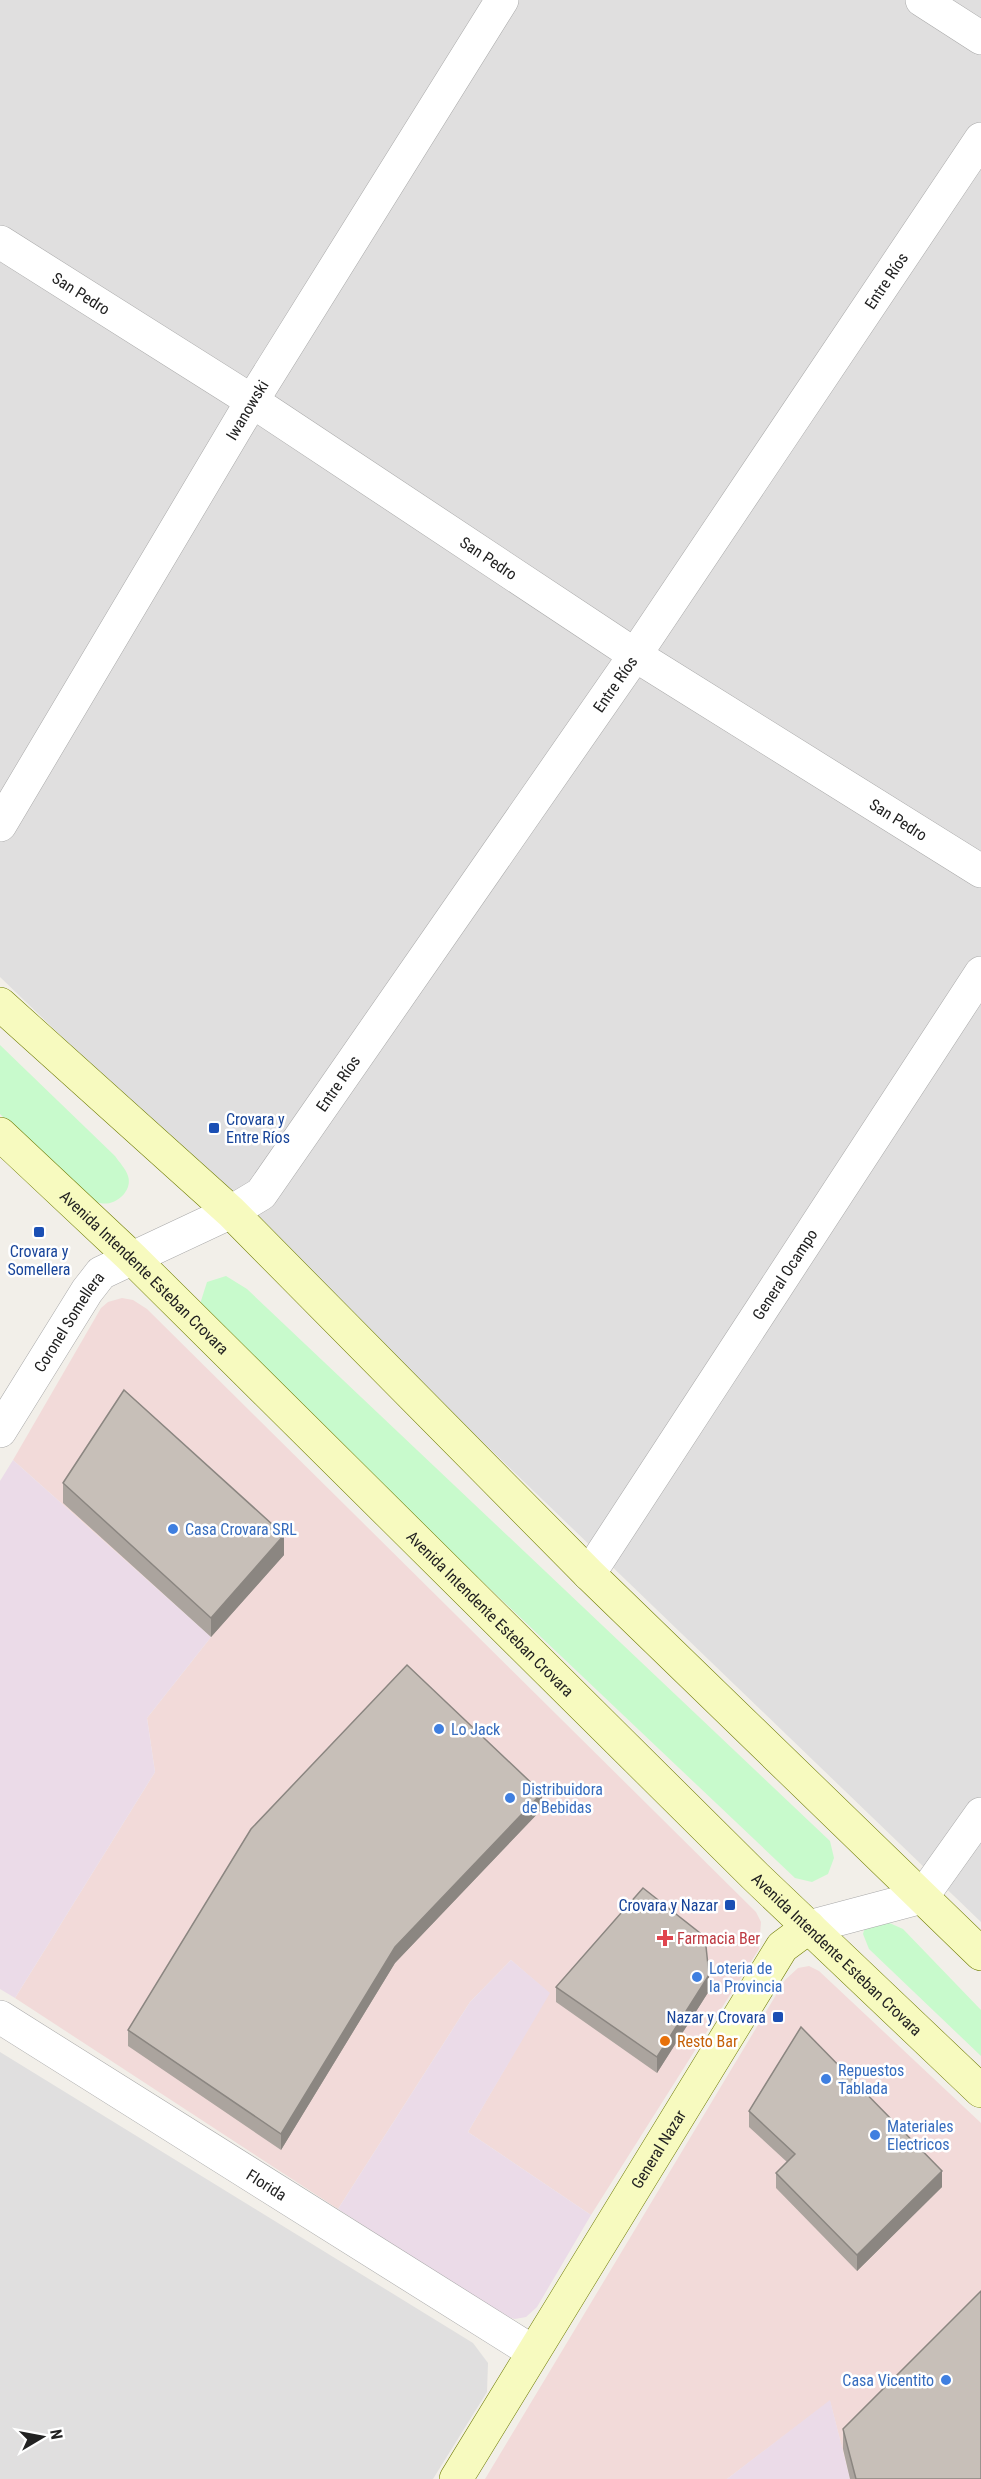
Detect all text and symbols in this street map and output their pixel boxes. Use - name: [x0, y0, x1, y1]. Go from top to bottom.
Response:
- street label: Entre Ríos: [860, 249, 912, 312]
- street label: San Pedro: [49, 268, 113, 318]
- street label: Iwanowski: [222, 376, 272, 443]
- street label: San Pedro: [457, 532, 521, 584]
- street label: Entre Ríos: [589, 652, 641, 716]
- street label: San Pedro: [866, 794, 931, 845]
- street label: Entre Ríos: [312, 1052, 364, 1115]
- place label: Crovara y Entre Ríos: [226, 1110, 290, 1147]
- marker: Crovara y Entre Ríos: [207, 1121, 221, 1135]
- street label: Avenida Intendente Esteban Crovara: [56, 1186, 233, 1358]
- marker: Crovara y Somellera: [32, 1225, 46, 1239]
- street label: General Ocampo: [748, 1225, 821, 1323]
- place label: Crovara y Somellera: [8, 1242, 70, 1279]
- street label: Coronel Somellera: [30, 1268, 108, 1375]
- place label: Casa Crovara SRL: [185, 1520, 297, 1539]
- marker: Casa Crovara SRL: [166, 1522, 180, 1536]
- street label: Avenida Intendente Esteban Crovara: [403, 1527, 578, 1700]
- place label: Lo Jack: [451, 1720, 501, 1739]
- marker: Lo Jack: [432, 1722, 446, 1736]
- place label: Distribuidora de Bebidas: [522, 1780, 603, 1817]
- marker: Distribuidora de Bebidas: [503, 1791, 517, 1805]
- street label: Avenida Intendente Esteban Crovara: [748, 1869, 926, 2039]
- place label: Crovara y Nazar: [619, 1896, 718, 1915]
- marker: Crovara y Nazar: [723, 1898, 737, 1912]
- place label: Farmacia Ber: [677, 1929, 760, 1948]
- marker: Farmacia Ber: [658, 1931, 672, 1945]
- place label: Loteria de la Provincia: [709, 1959, 783, 1996]
- marker: Loteria de la Provincia: [690, 1970, 704, 1984]
- place label: Nazar y Crovara: [667, 2008, 766, 2027]
- marker: Nazar y Crovara: [771, 2010, 785, 2024]
- place label: Resto Bar: [677, 2032, 738, 2051]
- marker: Resto Bar: [658, 2034, 672, 2048]
- place label: Repuestos Tablada: [838, 2061, 904, 2098]
- marker: Repuestos Tablada: [819, 2072, 833, 2086]
- street label: General Nazar: [627, 2106, 690, 2192]
- place label: Materiales Electricos: [887, 2117, 954, 2154]
- marker: Materiales Electricos: [868, 2128, 882, 2142]
- street label: Florida: [243, 2165, 290, 2204]
- place label: Casa Vicentito: [842, 2371, 934, 2390]
- marker: Casa Vicentito: [939, 2373, 953, 2387]
- north arrow: [12, 2407, 72, 2467]
- text: N: [46, 2428, 66, 2441]

